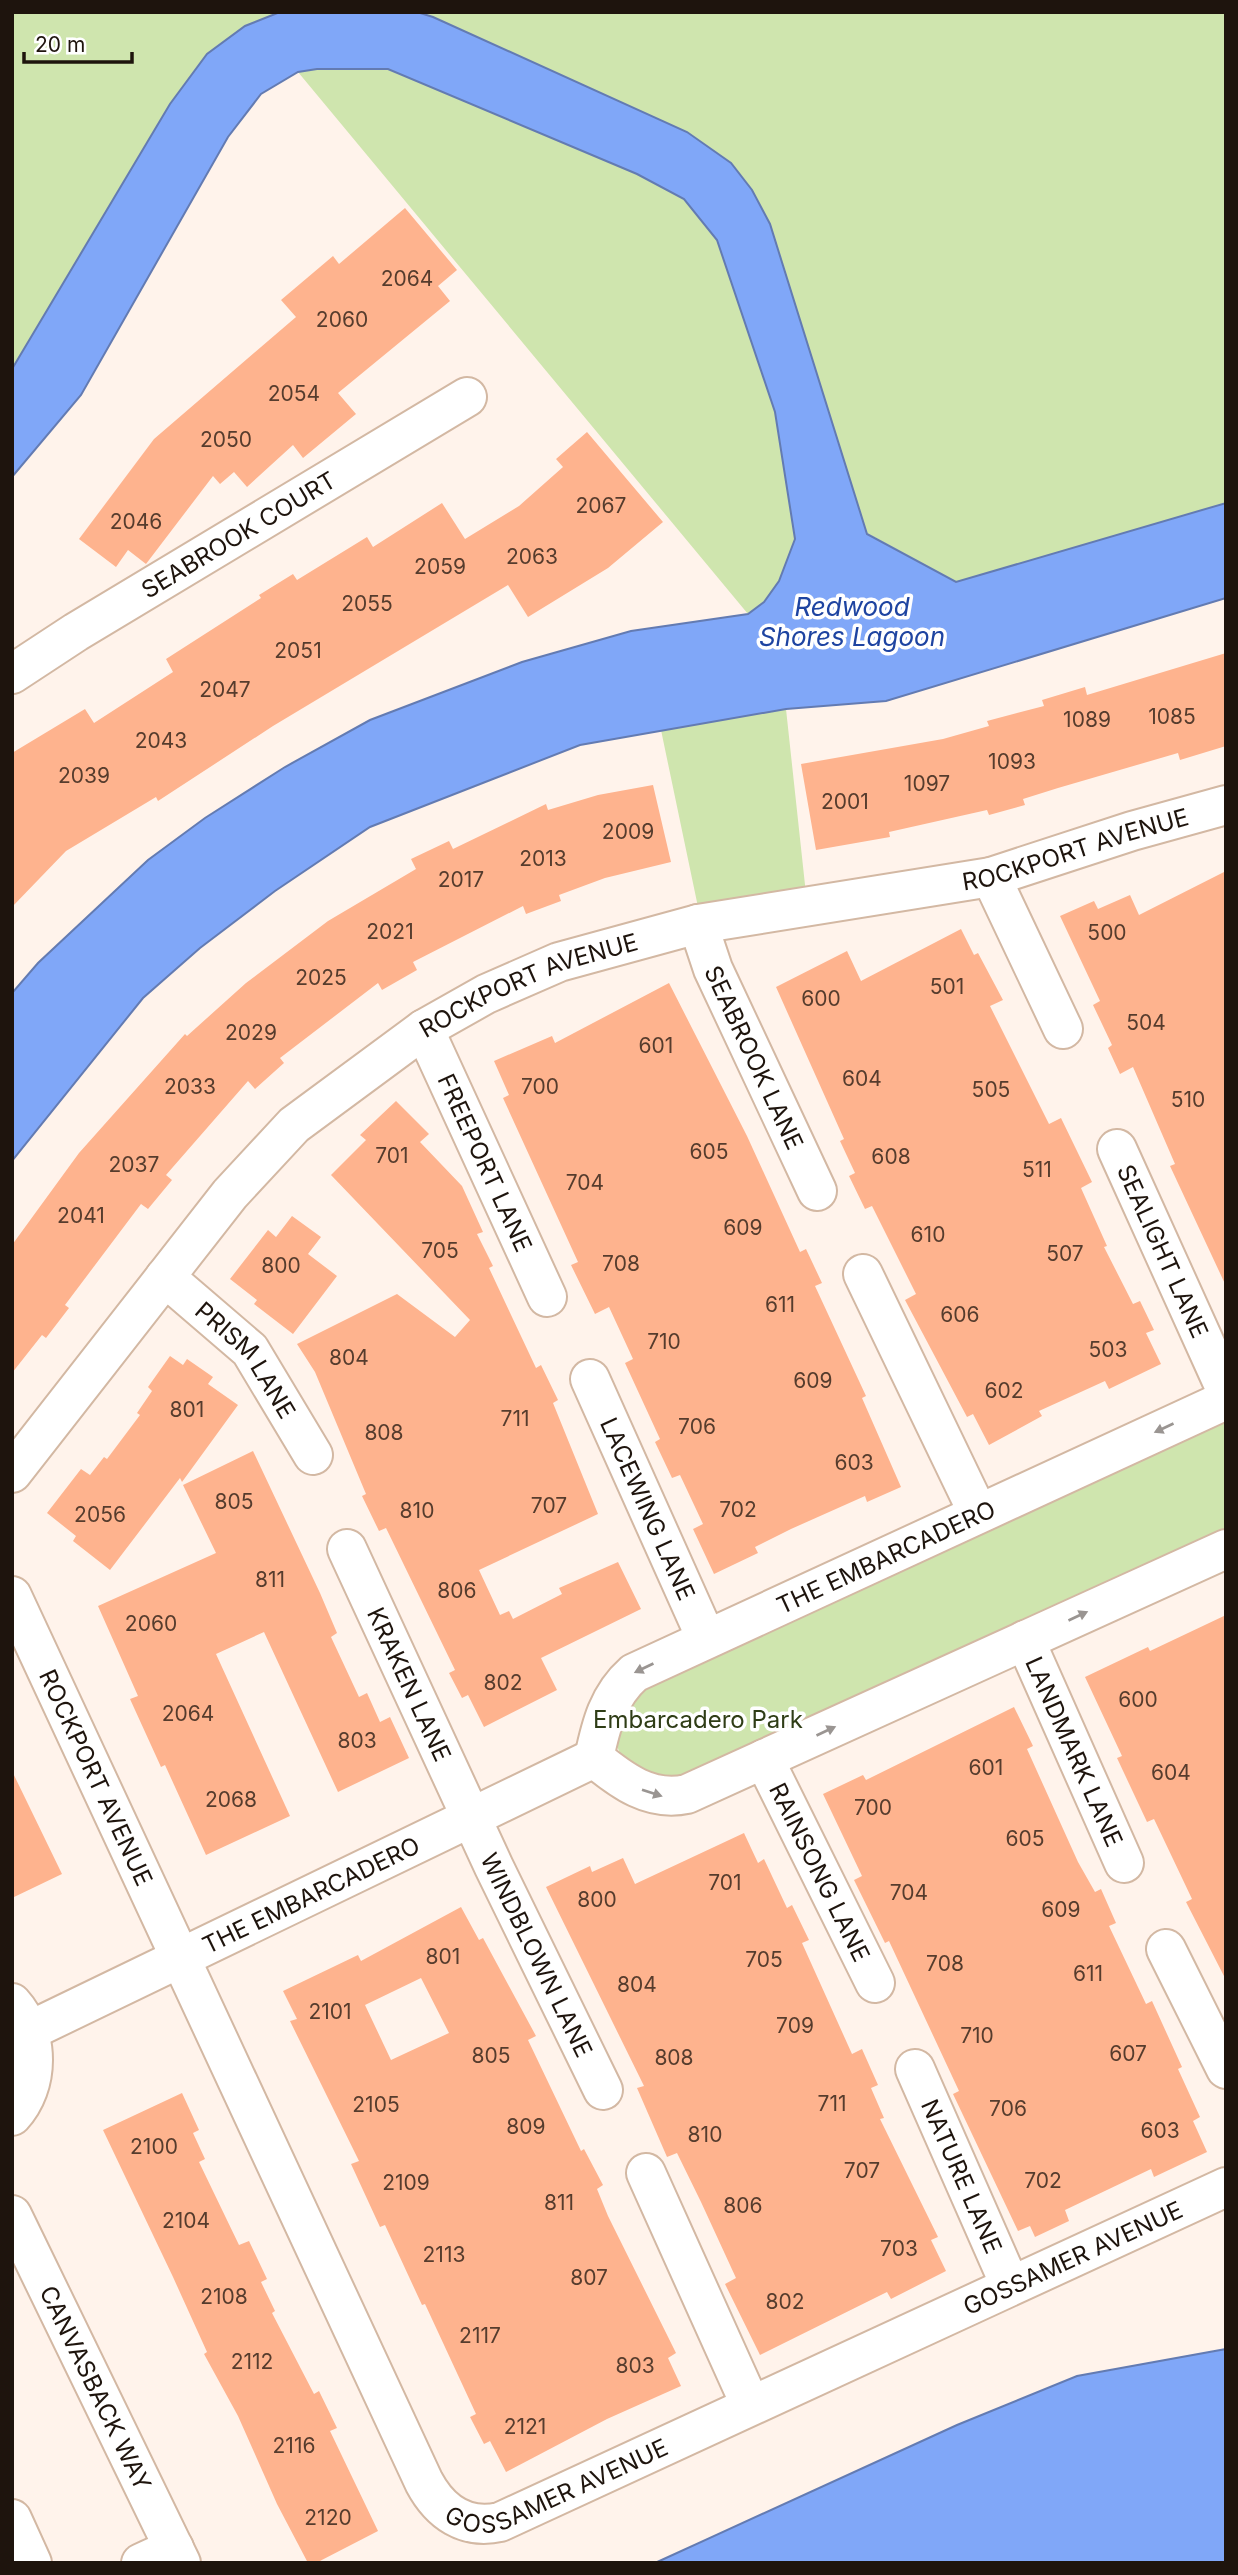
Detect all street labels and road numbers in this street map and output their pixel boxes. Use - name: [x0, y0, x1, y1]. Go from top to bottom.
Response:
- street label: SEABROOK COURT: [136, 465, 341, 604]
- street label: ROCKPORT AVENUE: [960, 802, 1192, 896]
- street label: ROCKPORT AVENUE: [414, 927, 641, 1043]
- street label: SEABROOK LANE: [699, 961, 810, 1154]
- street label: FREEPORT LANE: [432, 1069, 539, 1256]
- street label: SEALIGHT LANE: [1111, 1160, 1215, 1342]
- street label: PRISM LANE: [190, 1295, 302, 1423]
- street label: LACEWING LANE: [595, 1413, 702, 1604]
- street label: THE EMBARCADERO: [772, 1494, 1000, 1620]
- street label: KRAKEN LANE: [361, 1603, 458, 1766]
- street label: LANDMARK LANE: [1020, 1652, 1129, 1851]
- street label: ROCKPORT AVENUE: [34, 1665, 159, 1890]
- street label: RAINSONG LANE: [763, 1778, 876, 1966]
- street label: THE EMBARCADERO: [198, 1830, 424, 1960]
- street label: WINDBLOWN LANE: [475, 1848, 599, 2062]
- street label: NATURE LANE: [916, 2095, 1009, 2258]
- street label: GOSSAMER AVENUE: [958, 2195, 1187, 2321]
- street label: CANVASBACK WAY: [34, 2281, 158, 2495]
- street label: GOSSAMER AVENUE: [440, 2432, 672, 2539]

